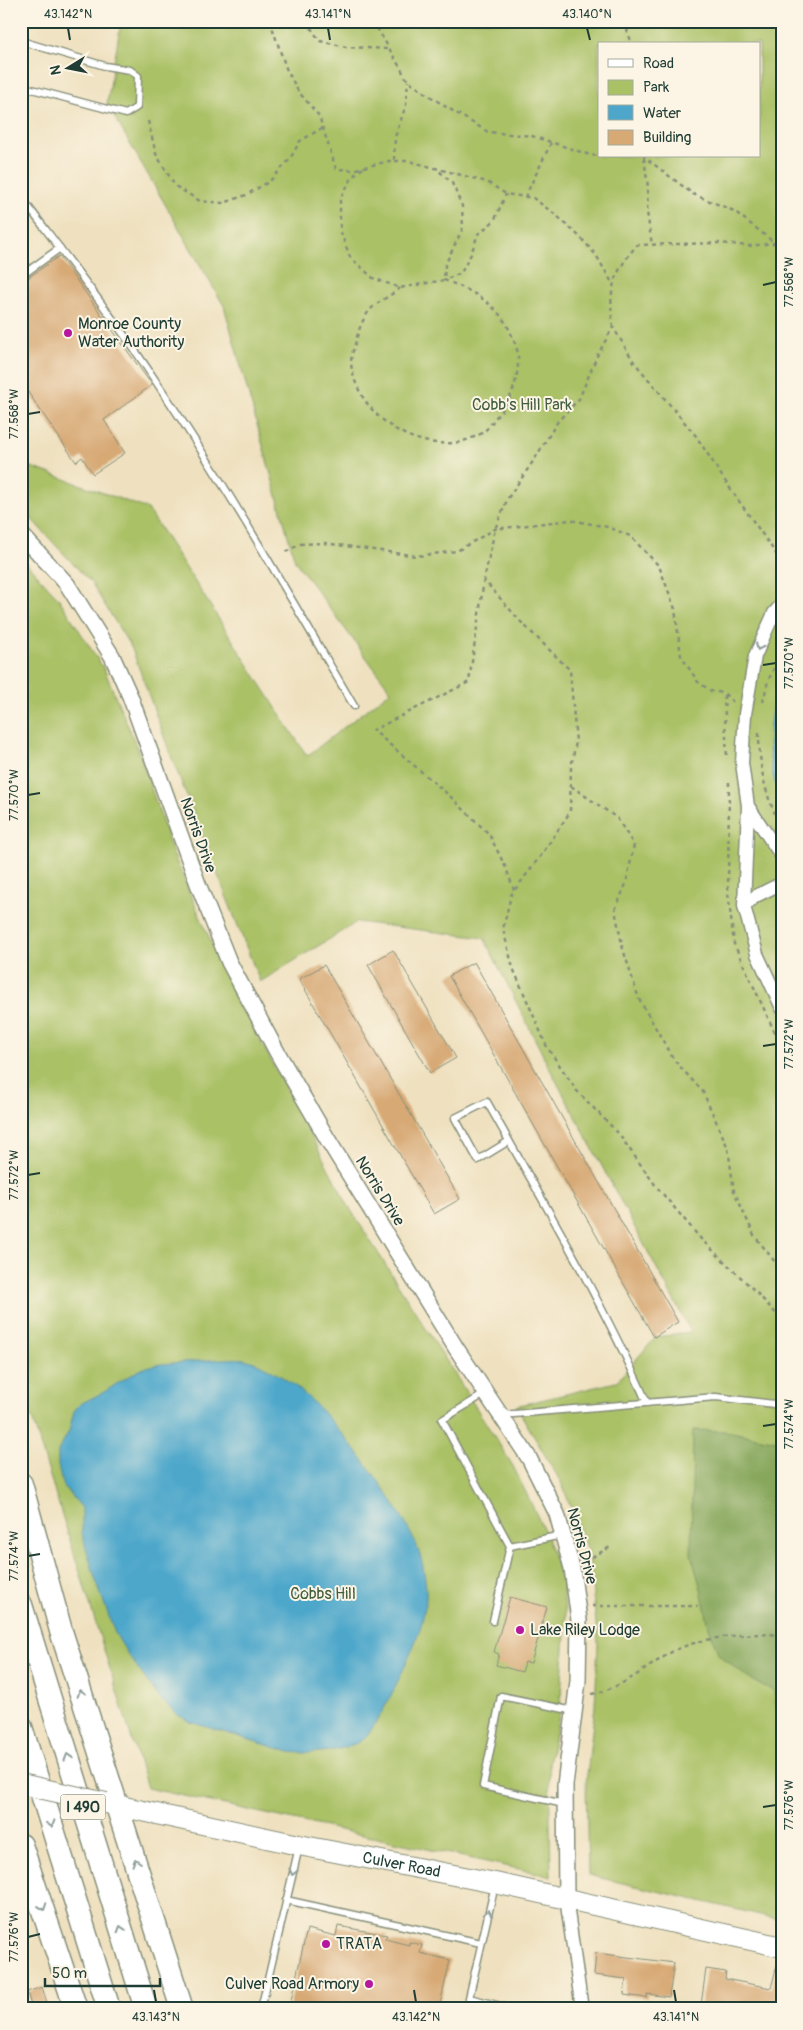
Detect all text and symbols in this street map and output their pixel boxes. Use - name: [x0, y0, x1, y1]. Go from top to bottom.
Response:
- text: 43.142°N: [44, 7, 92, 22]
- text: 43.141°N: [305, 7, 351, 22]
- text: 43.140°N: [562, 7, 612, 22]
- north arrow: [42, 42, 92, 92]
- legend: [598, 42, 760, 158]
- text: Road: [643, 54, 674, 73]
- text: N: [46, 64, 65, 76]
- text: Park: [643, 78, 670, 97]
- text: Water: [643, 104, 682, 123]
- text: Building: [643, 128, 691, 147]
- text: 77.568°W: [782, 257, 797, 307]
- place label: Monroe County Water Authority: [78, 314, 184, 352]
- marker: Monroe County Water Authority: [62, 327, 74, 339]
- text: 77.568°W: [7, 389, 22, 439]
- park label: Cobb's Hill Park: [472, 395, 572, 415]
- text: 77.570°W: [782, 637, 797, 689]
- one-way arrow: [755, 642, 765, 651]
- text: 77.570°W: [7, 769, 22, 821]
- street label: Norris Drive: [175, 795, 221, 875]
- text: 77.572°W: [782, 1019, 797, 1069]
- text: 77.572°W: [7, 1150, 22, 1200]
- street label: Norris Drive: [351, 1152, 409, 1230]
- text: 77.574°W: [782, 1399, 797, 1449]
- street label: Norris Drive: [562, 1506, 602, 1587]
- text: 77.574°W: [7, 1531, 22, 1581]
- park label: Cobbs Hill: [290, 1584, 356, 1604]
- place label: Lake Riley Lodge: [530, 1620, 640, 1640]
- marker: Lake Riley Lodge: [514, 1624, 526, 1636]
- one-way arrow: [77, 1689, 87, 1697]
- one-way arrow: [63, 1753, 73, 1762]
- text: 77.576°W: [782, 1780, 797, 1830]
- road number: I 490: [61, 1794, 106, 1820]
- one-way arrow: [46, 1819, 56, 1828]
- street label: Culver Road: [361, 1848, 442, 1882]
- one-way arrow: [131, 1859, 141, 1867]
- one-way arrow: [288, 1868, 299, 1877]
- one-way arrow: [37, 1902, 47, 1911]
- one-way arrow: [482, 1908, 493, 1917]
- text: 77.576°W: [7, 1912, 22, 1962]
- one-way arrow: [117, 1925, 127, 1933]
- place label: TRATA: [336, 1934, 382, 1954]
- marker: TRATA: [320, 1938, 332, 1950]
- scale bar: [45, 1955, 160, 1987]
- text: 50 m: [52, 1964, 87, 1983]
- place label: Culver Road Armory: [225, 1974, 359, 1994]
- marker: Culver Road Armory: [363, 1978, 375, 1990]
- text: 43.143°N: [132, 2010, 180, 2025]
- text: 43.142°N: [392, 2010, 440, 2025]
- text: 43.141°N: [653, 2010, 699, 2025]

